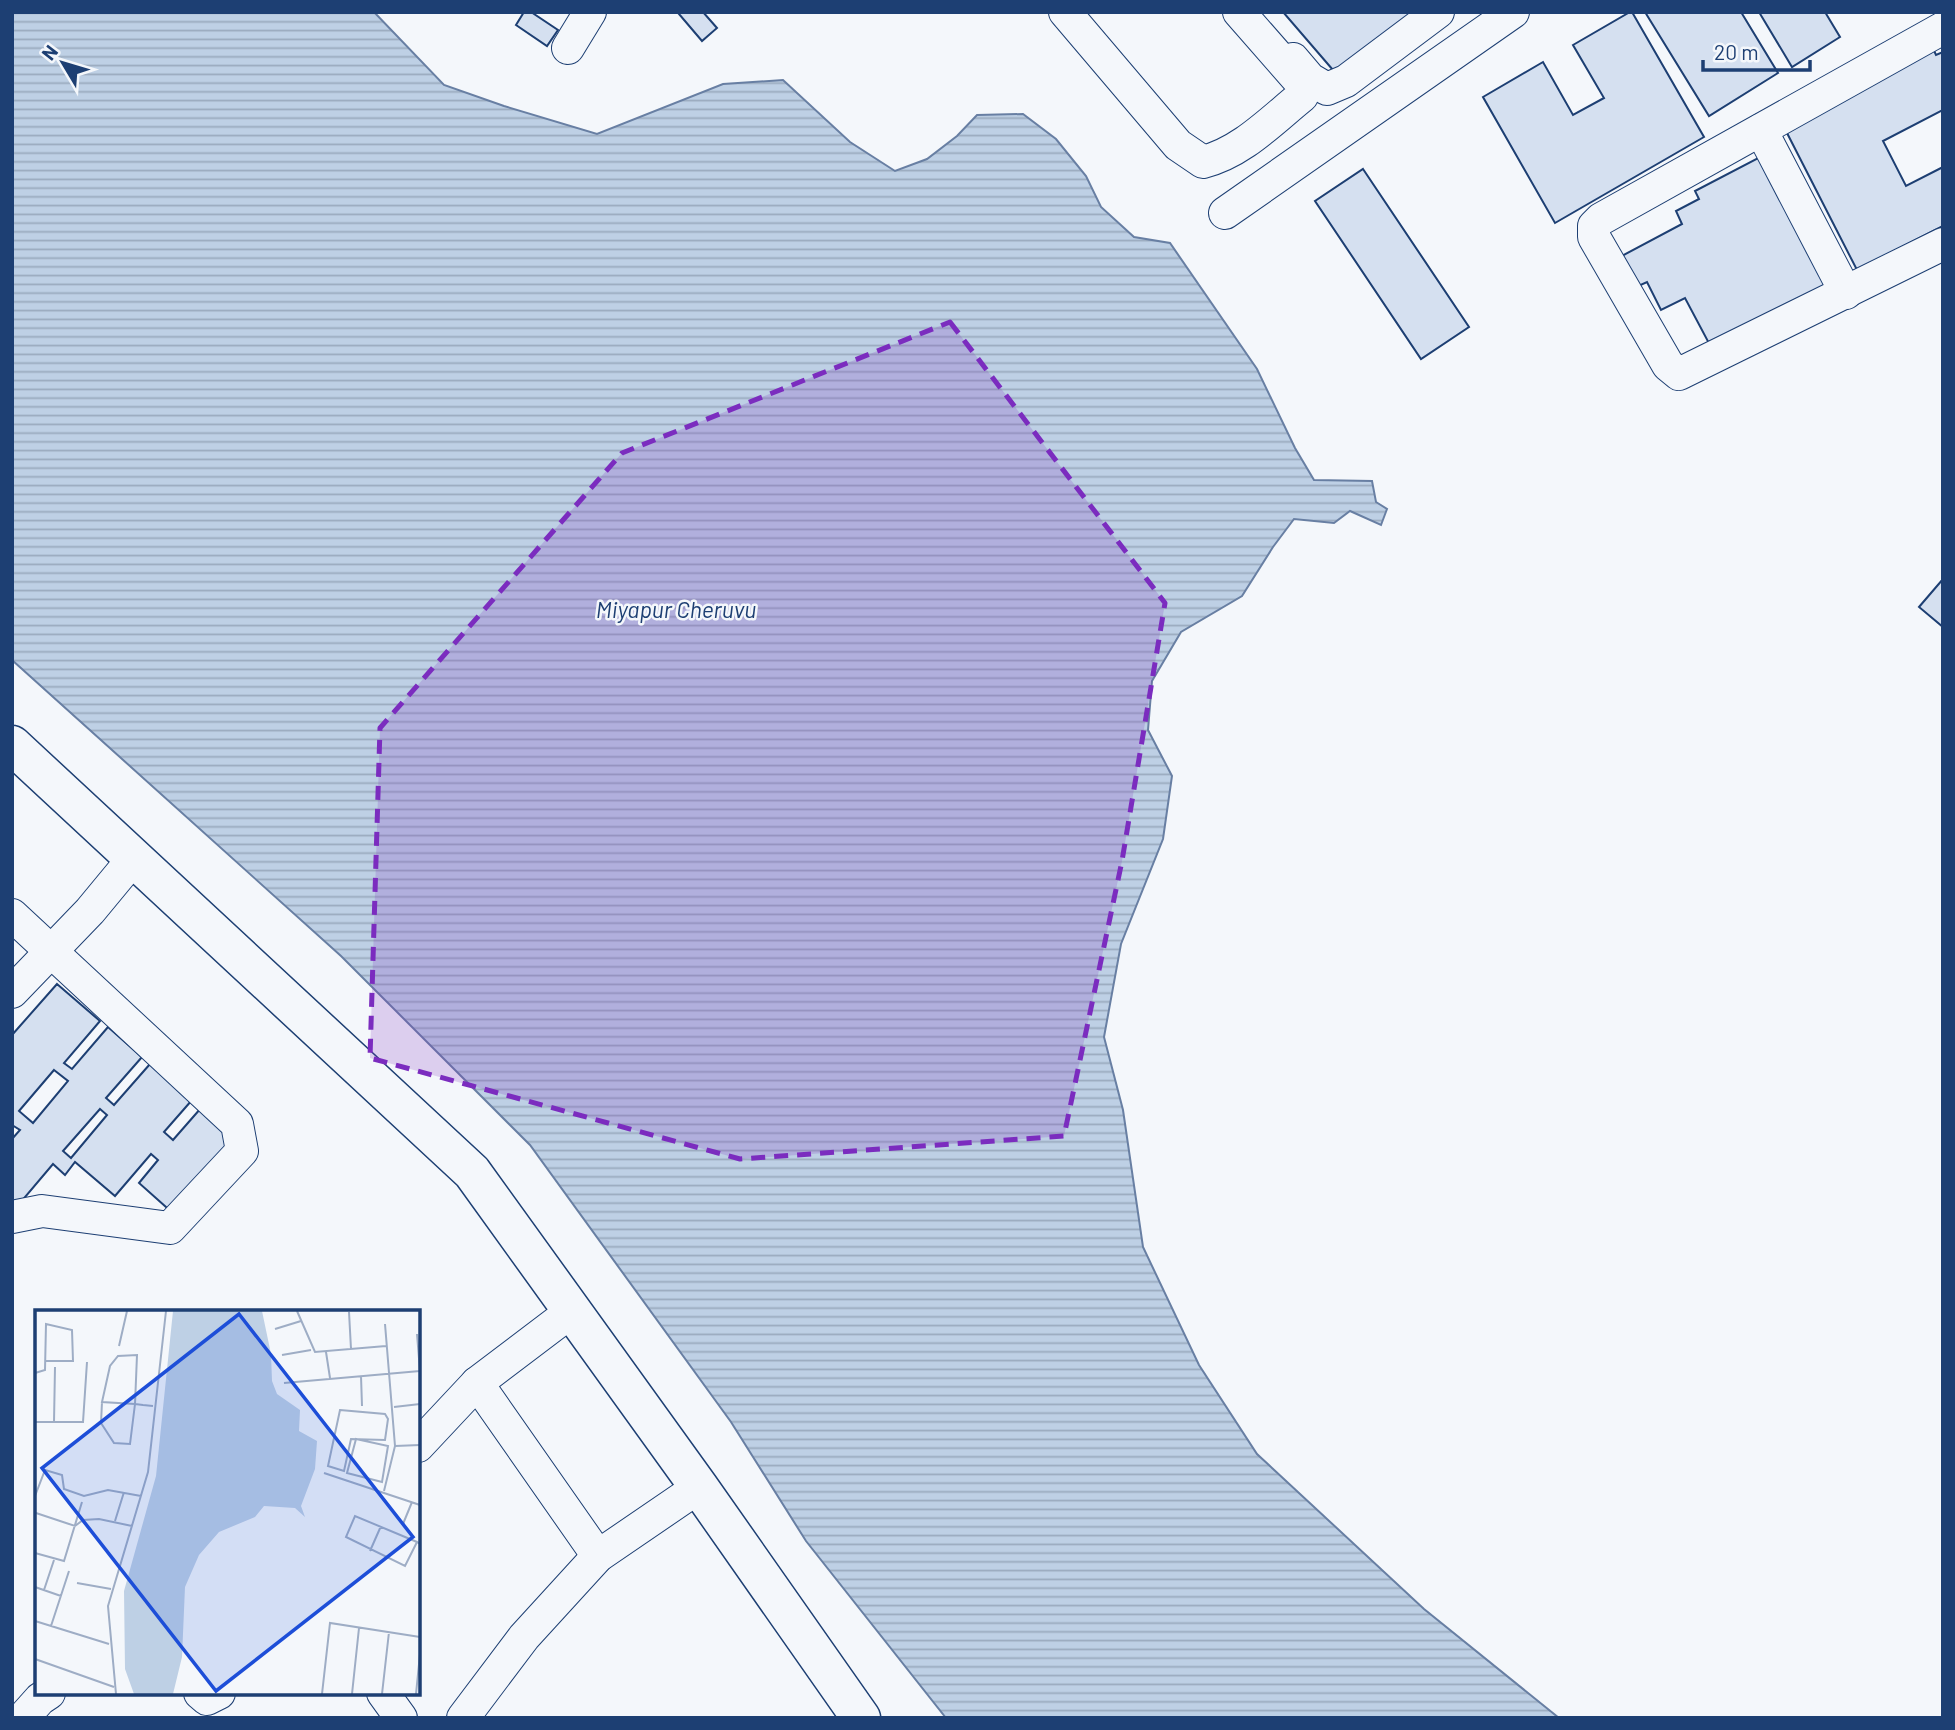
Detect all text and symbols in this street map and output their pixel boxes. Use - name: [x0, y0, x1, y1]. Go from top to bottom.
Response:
- north arrow: [28, 28, 98, 98]
- scale bar: [1703, 28, 1810, 72]
- text: 20 m: [1714, 39, 1759, 64]
- text: N: [36, 40, 62, 64]
- water label: Miyapur Cheruvu: [596, 595, 756, 623]
- inset map: [35, 1310, 420, 1695]

